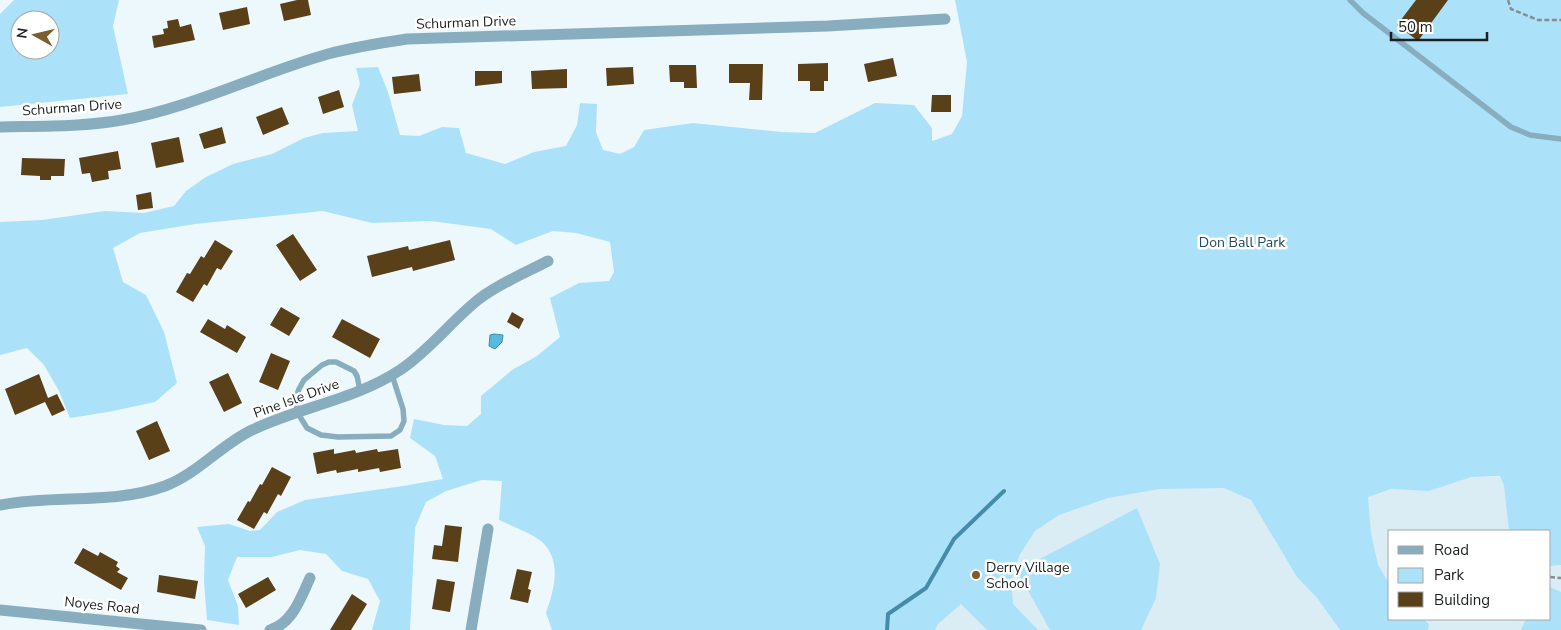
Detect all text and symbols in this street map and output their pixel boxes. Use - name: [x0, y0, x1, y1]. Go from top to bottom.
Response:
- north arrow: [10, 10, 60, 60]
- scale bar: [1391, 10, 1487, 42]
- street label: Schurman Drive: [416, 11, 516, 34]
- text: 50 m: [1398, 17, 1433, 37]
- text: N: [12, 27, 33, 40]
- street label: Schurman Drive: [21, 95, 123, 120]
- park label: Don Ball Park: [1199, 233, 1286, 252]
- street label: Pine Isle Drive: [251, 374, 342, 423]
- legend: [1388, 530, 1551, 620]
- text: Road: [1434, 540, 1469, 560]
- place label: Derry Village School: [986, 558, 1069, 593]
- text: Park: [1434, 565, 1464, 585]
- marker: Derry Village School: [970, 569, 982, 581]
- text: Building: [1434, 590, 1490, 610]
- street label: Noyes Road: [63, 592, 140, 619]

